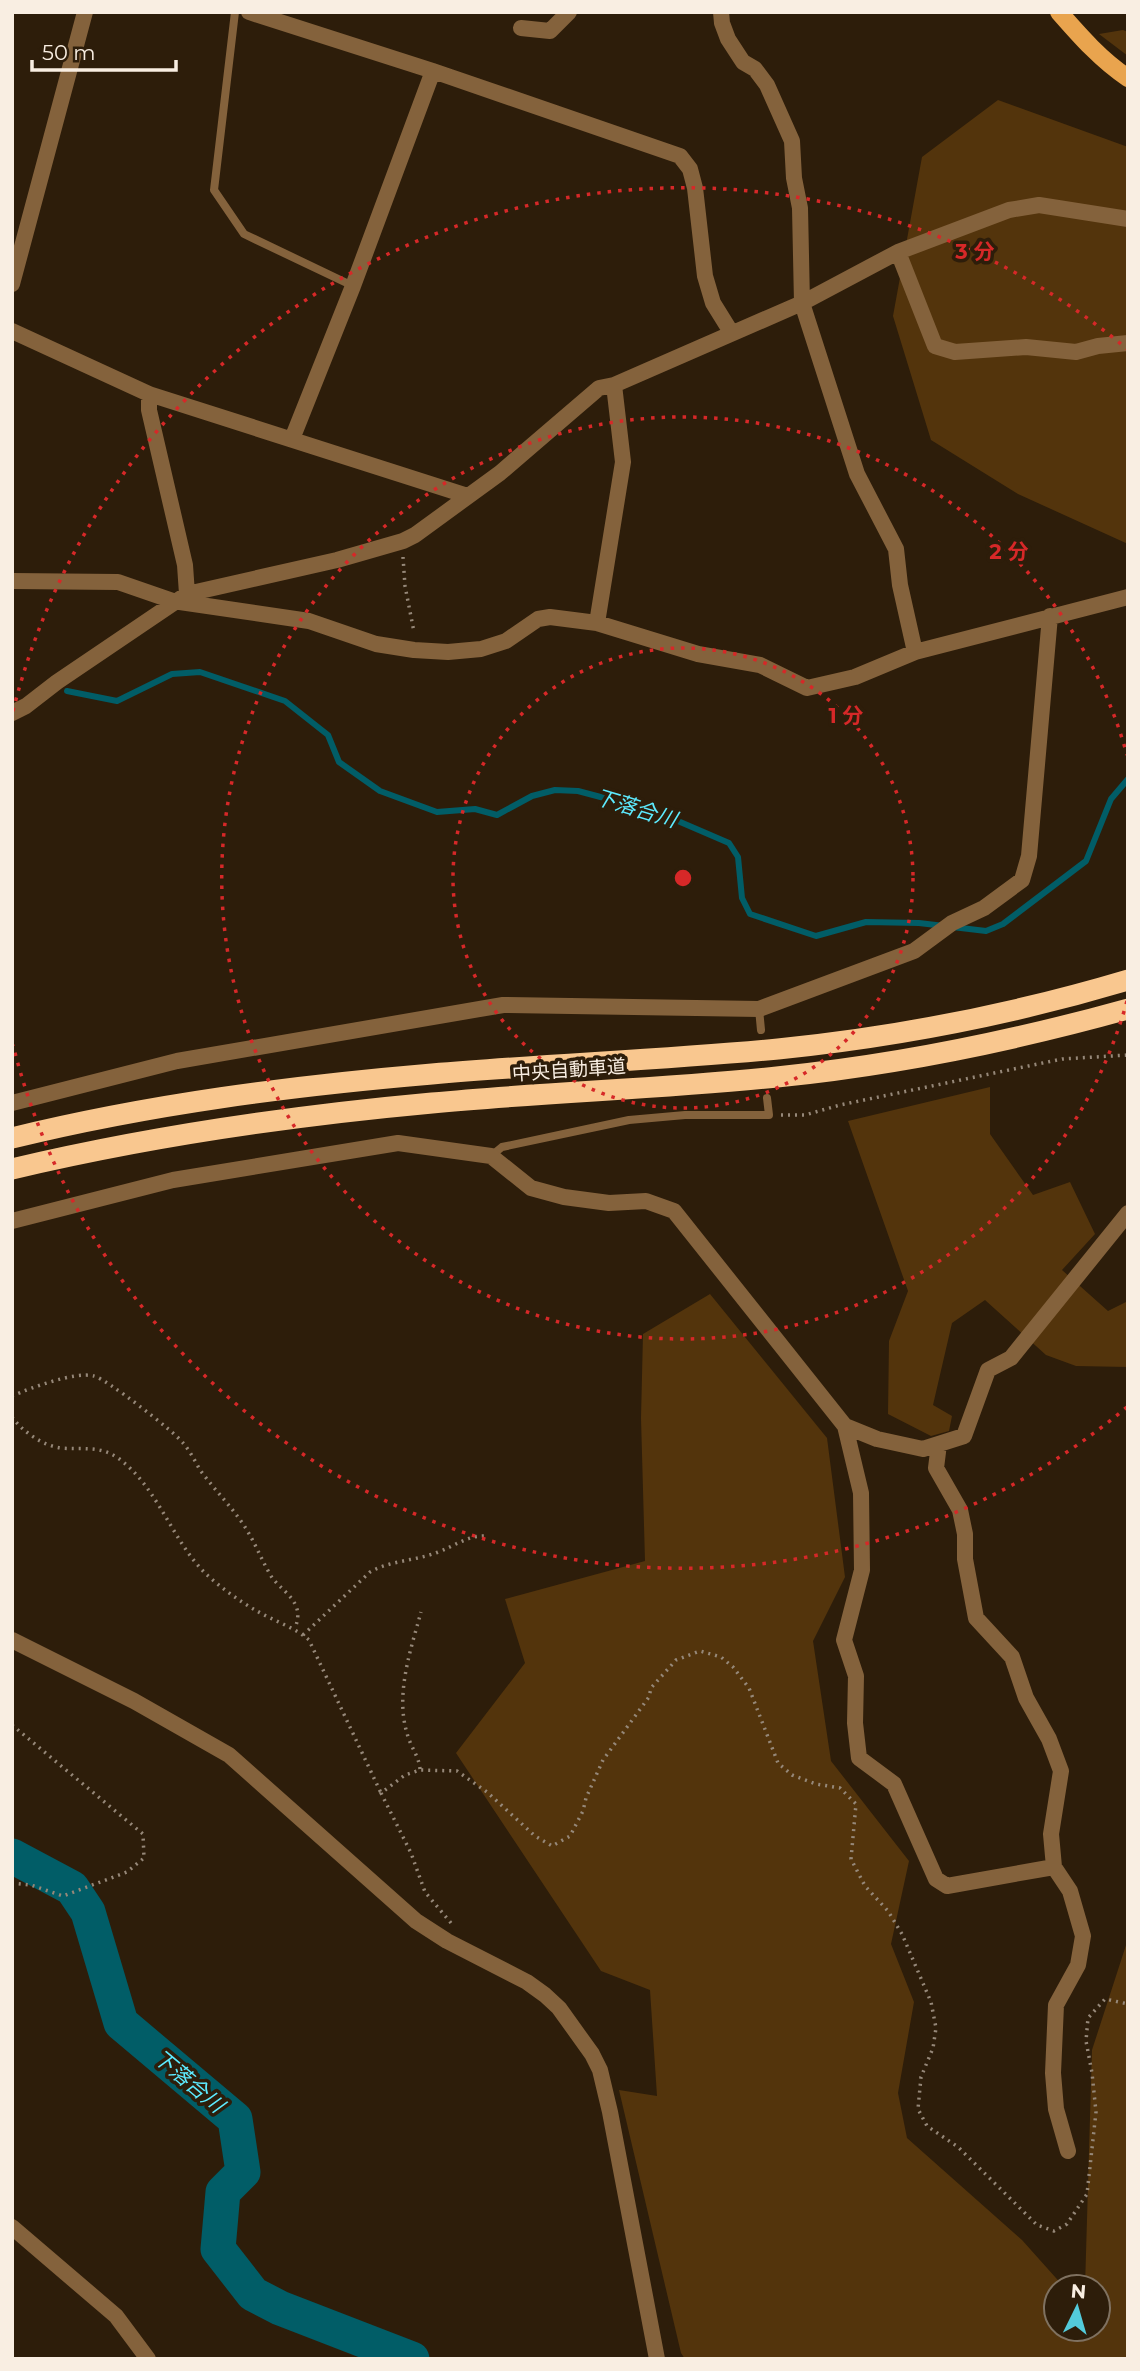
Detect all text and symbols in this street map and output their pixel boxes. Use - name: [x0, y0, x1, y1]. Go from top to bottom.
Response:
- scale bar: [32, 28, 175, 72]
- text: 50 m: [42, 40, 96, 65]
- text: 3 分: [954, 239, 995, 264]
- text: 2 分: [989, 539, 1029, 564]
- text: 1 分: [828, 703, 864, 728]
- water label: 下落合川: [592, 784, 682, 833]
- centre of rings: [671, 866, 695, 890]
- street label: 中央自動車道: [511, 1055, 627, 1085]
- water label: 下落合川: [149, 2044, 231, 2119]
- north arrow: [1042, 2273, 1112, 2343]
- text: N: [1070, 2279, 1087, 2304]

